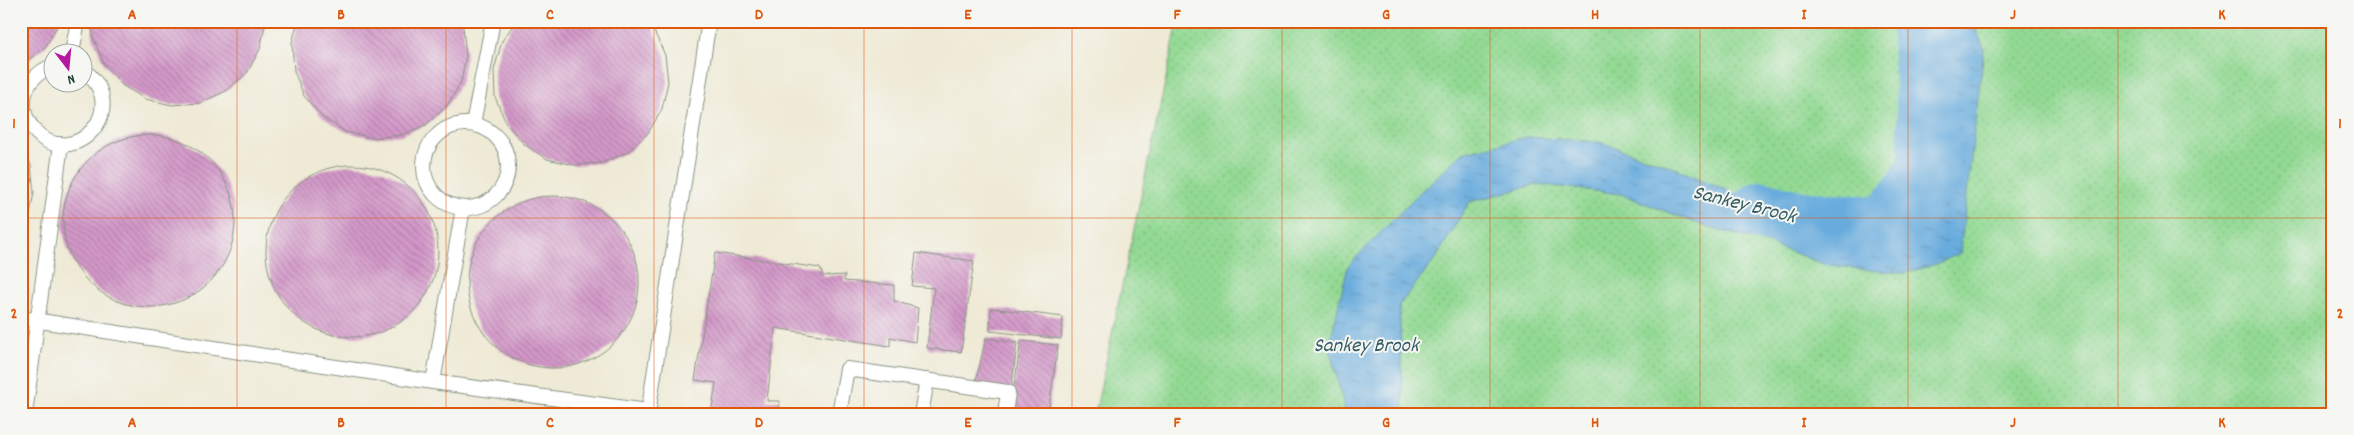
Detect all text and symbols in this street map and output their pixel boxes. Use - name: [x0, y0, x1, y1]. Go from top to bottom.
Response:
- text: A: [128, 4, 137, 27]
- text: B: [337, 4, 345, 27]
- text: C: [546, 4, 554, 27]
- text: D: [755, 4, 764, 27]
- text: E: [964, 4, 972, 27]
- text: F: [1173, 4, 1181, 27]
- text: G: [1382, 4, 1390, 27]
- text: H: [1591, 4, 1599, 27]
- text: I: [1802, 4, 1808, 27]
- text: J: [2010, 4, 2016, 27]
- text: K: [2218, 4, 2226, 27]
- north arrow: [42, 42, 92, 92]
- text: N: [65, 68, 77, 89]
- text: 1: [12, 113, 16, 136]
- text: 1: [2338, 113, 2342, 136]
- water label: Sankey Brook: [1689, 179, 1801, 234]
- text: 2: [11, 303, 18, 326]
- text: 2: [2337, 303, 2344, 326]
- water label: Sankey Brook: [1313, 332, 1421, 362]
- text: A: [128, 412, 137, 435]
- text: B: [337, 412, 345, 435]
- text: C: [546, 412, 554, 435]
- text: D: [755, 412, 764, 435]
- text: E: [964, 412, 972, 435]
- text: F: [1173, 412, 1181, 435]
- text: G: [1382, 412, 1390, 435]
- text: H: [1591, 412, 1599, 435]
- text: I: [1802, 412, 1808, 435]
- text: J: [2010, 412, 2016, 435]
- text: K: [2218, 412, 2226, 435]

